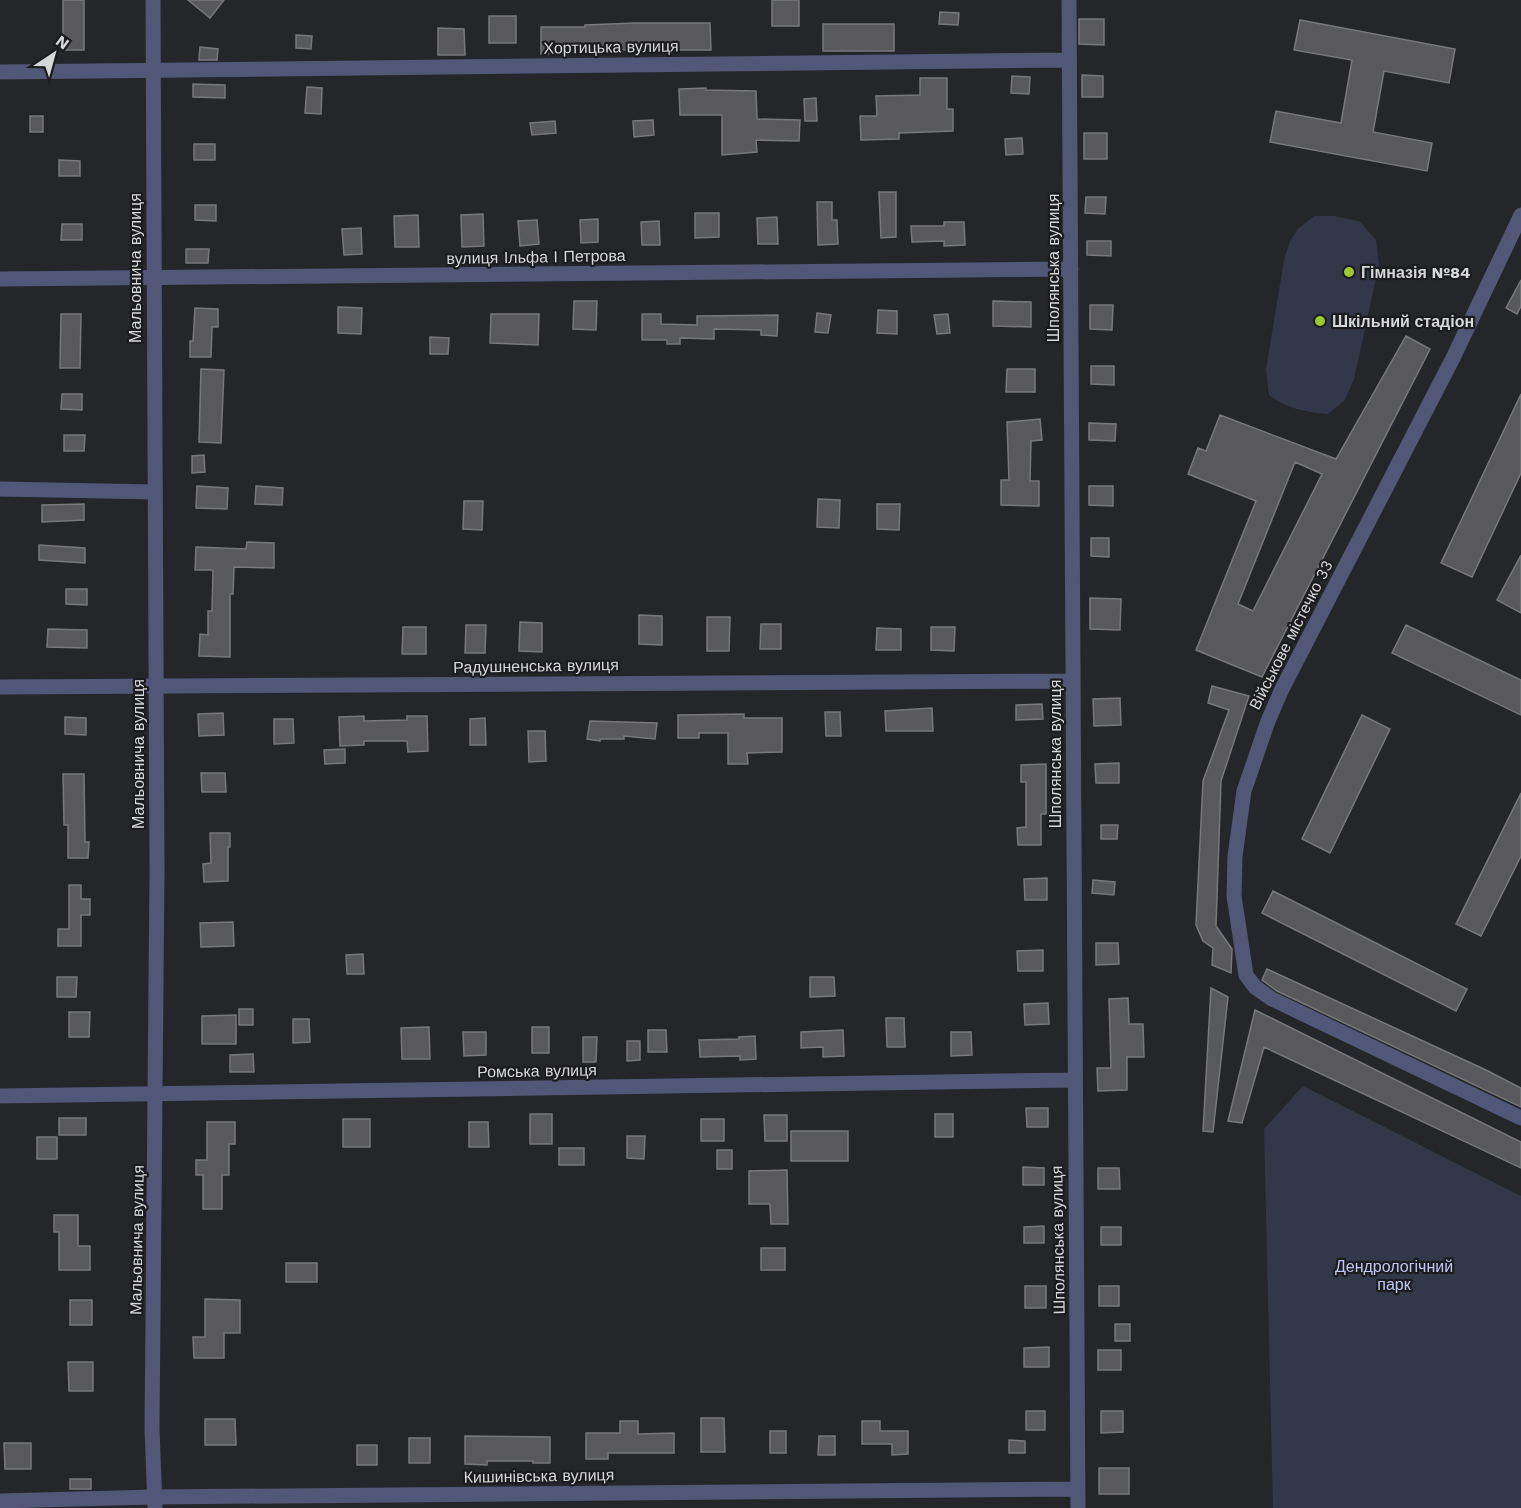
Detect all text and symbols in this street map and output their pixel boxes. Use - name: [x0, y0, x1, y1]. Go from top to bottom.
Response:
- north arrow: [24, 24, 84, 84]
- text: N: [52, 31, 73, 53]
- street label: Хортицька вулиця: [543, 36, 679, 58]
- street label: Мальовнича вулиця: [126, 193, 145, 343]
- street label: Шполянська вулиця: [1044, 194, 1063, 342]
- street label: вулиця Ільфа І Петрова: [446, 246, 626, 268]
- place label: Гімназія №84: [1361, 263, 1470, 282]
- marker: Гімназія №84: [1342, 265, 1356, 279]
- place label: Шкільний стадіон: [1332, 312, 1474, 331]
- marker: Шкільний стадіон: [1313, 314, 1327, 328]
- street label: Військове містечко 33: [1245, 557, 1337, 713]
- street label: Радушненська вулиця: [453, 655, 619, 677]
- street label: Мальовнича вулиця: [129, 679, 148, 829]
- street label: Шполянська вулиця: [1046, 680, 1065, 828]
- street label: Ромська вулиця: [477, 1060, 597, 1082]
- street label: Мальовнича вулиця: [126, 1165, 148, 1315]
- street label: Шполянська вулиця: [1047, 1166, 1069, 1314]
- park label: Дендрологічний парк: [1335, 1257, 1453, 1294]
- street label: Кишинівська вулиця: [464, 1465, 614, 1487]

